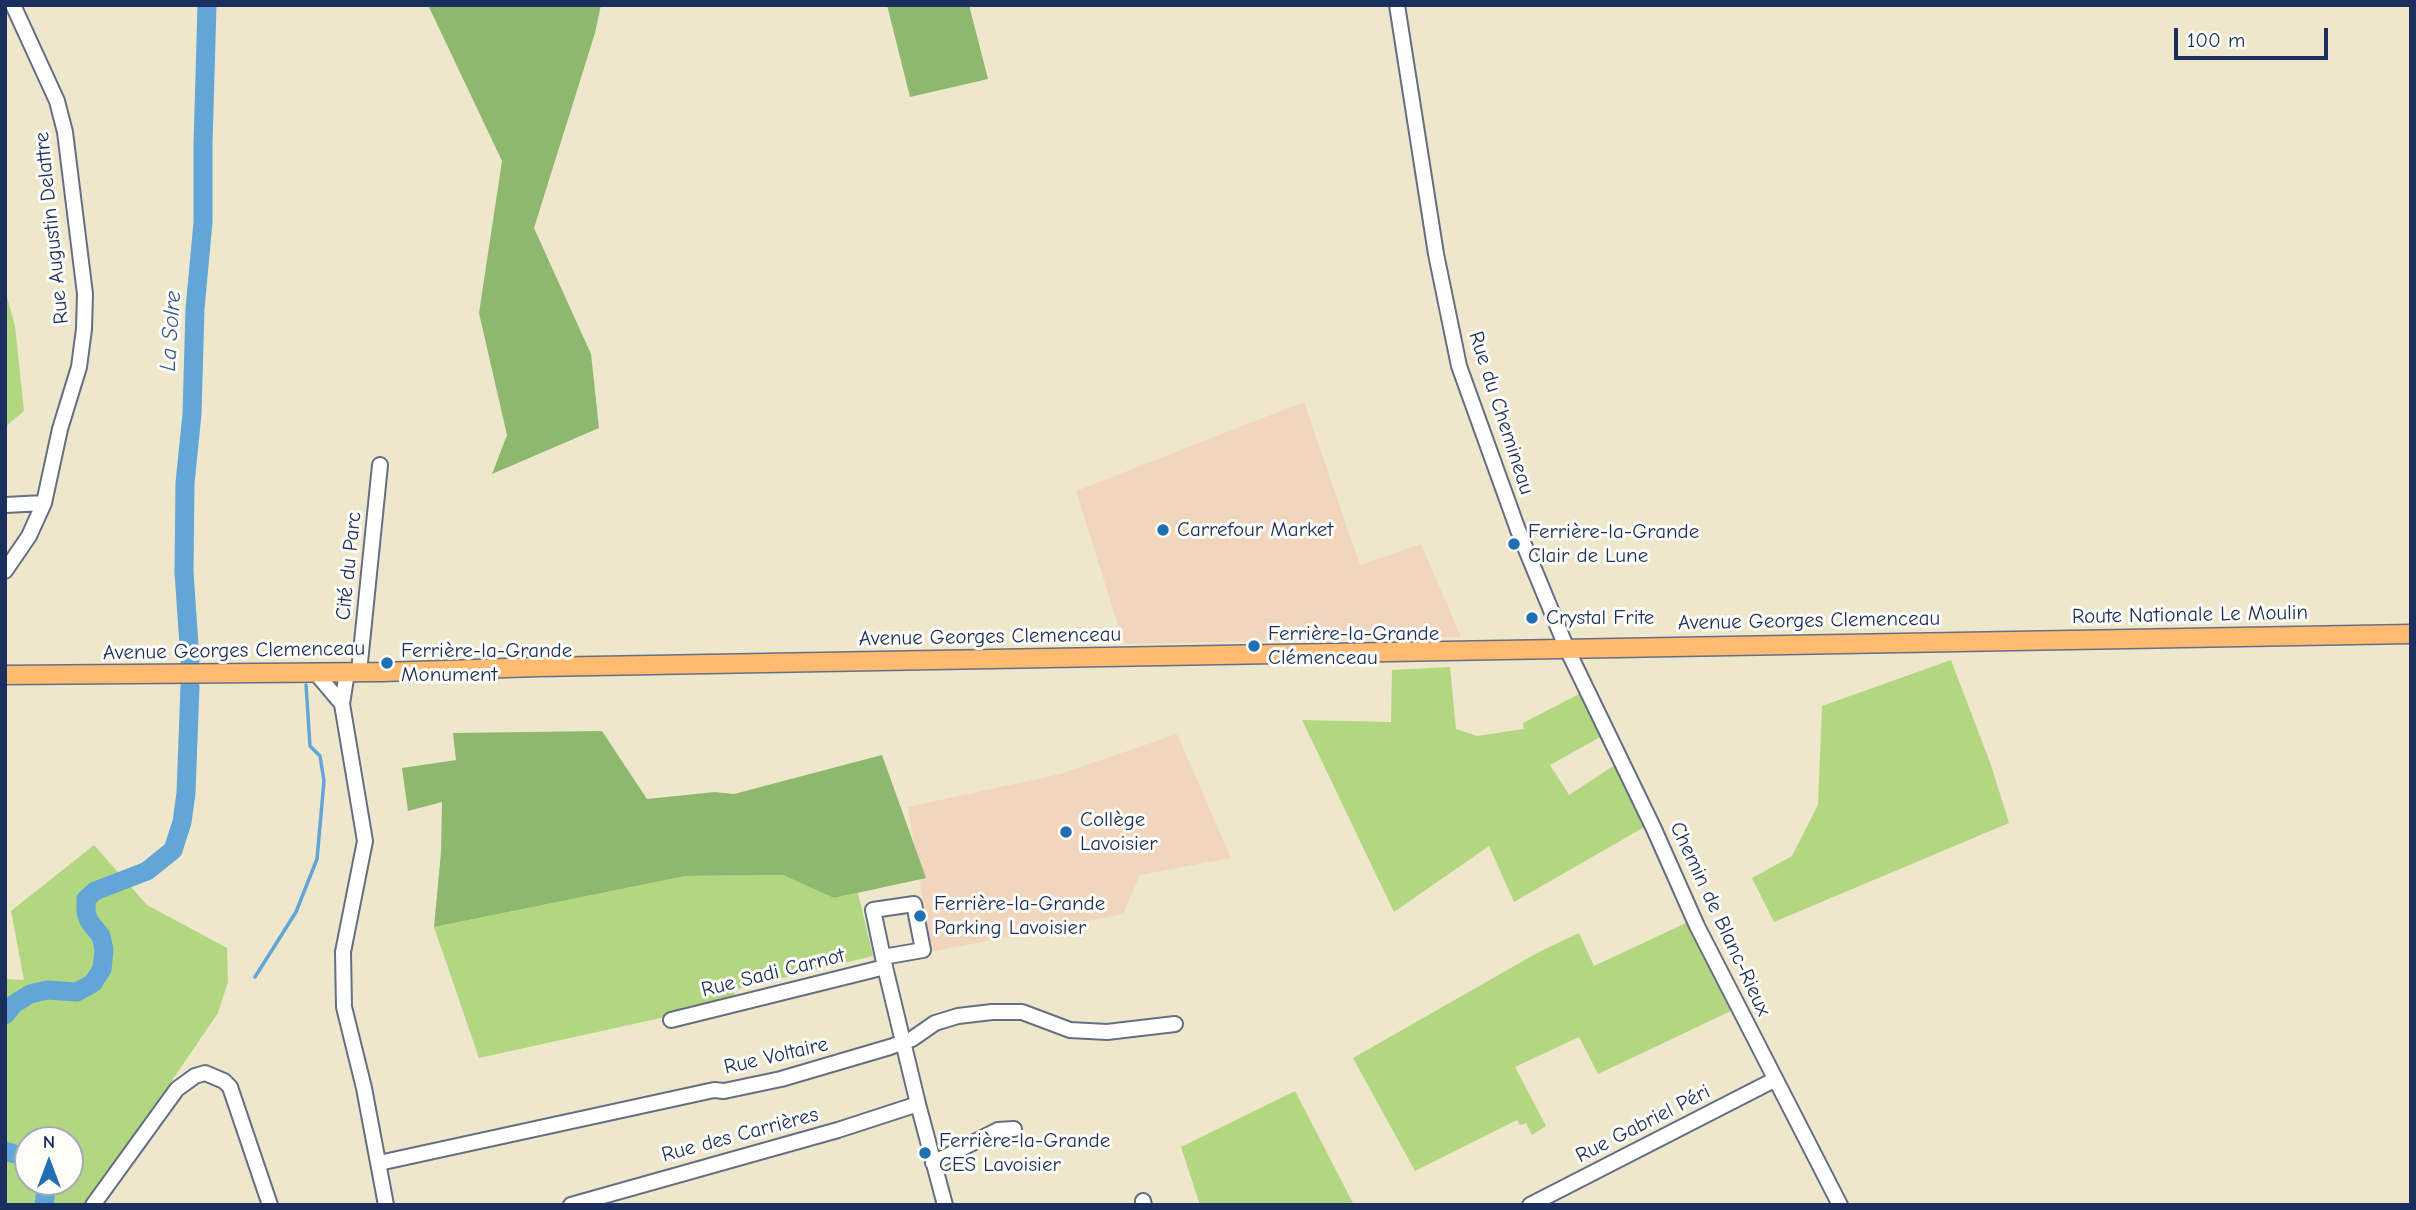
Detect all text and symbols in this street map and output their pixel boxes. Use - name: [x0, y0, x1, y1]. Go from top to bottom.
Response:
- scale bar: [2178, 14, 2332, 58]
- text: 100 m: [2187, 28, 2245, 52]
- street label: Rue Augustin Delattre: [29, 131, 75, 325]
- water label: La Solre: [154, 290, 188, 372]
- street label: Rue du Chemineau: [1463, 328, 1539, 498]
- street label: Cité du Parc: [331, 510, 367, 622]
- place label: Carrefour Market: [1177, 517, 1333, 543]
- place label: Ferrière-la-Grande Clair de Lune: [1528, 519, 1699, 569]
- marker: Carrefour Market: [1155, 522, 1171, 538]
- marker: Ferrière-la-Grande Clair de Lune: [1506, 536, 1522, 552]
- street label: Route Nationale Le Moulin: [2072, 600, 2308, 630]
- place label: Crystal Frite: [1546, 605, 1654, 631]
- street label: Avenue Georges Clemenceau: [1678, 606, 1940, 636]
- marker: Crystal Frite: [1524, 610, 1540, 626]
- place label: Ferrière-la-Grande Clémenceau: [1268, 621, 1439, 671]
- street label: Avenue Georges Clemenceau: [859, 622, 1121, 652]
- street label: Avenue Georges Clemenceau: [103, 636, 365, 666]
- place label: Ferrière-la-Grande Monument: [401, 638, 572, 688]
- marker: Ferrière-la-Grande Clémenceau: [1246, 638, 1262, 654]
- marker: Ferrière-la-Grande Monument: [379, 655, 395, 671]
- place label: Collège Lavoisier: [1080, 807, 1158, 857]
- street label: Chemin de Blanc-Rieux: [1664, 818, 1776, 1020]
- marker: Collège Lavoisier: [1058, 824, 1074, 840]
- place label: Ferrière-la-Grande Parking Lavoisier: [934, 891, 1105, 941]
- marker: Ferrière-la-Grande Parking Lavoisier: [912, 908, 928, 924]
- street label: Rue Sadi Carnot: [699, 943, 847, 1003]
- street label: Rue Voltaire: [722, 1032, 830, 1080]
- street label: Rue Gabriel Péri: [1572, 1079, 1714, 1169]
- street label: Rue des Carrières: [659, 1102, 821, 1168]
- north arrow: [14, 1126, 84, 1196]
- place label: Ferrière-la-Grande CES Lavoisier: [939, 1128, 1110, 1178]
- text: N: [43, 1131, 55, 1153]
- marker: Ferrière-la-Grande CES Lavoisier: [917, 1145, 933, 1161]

